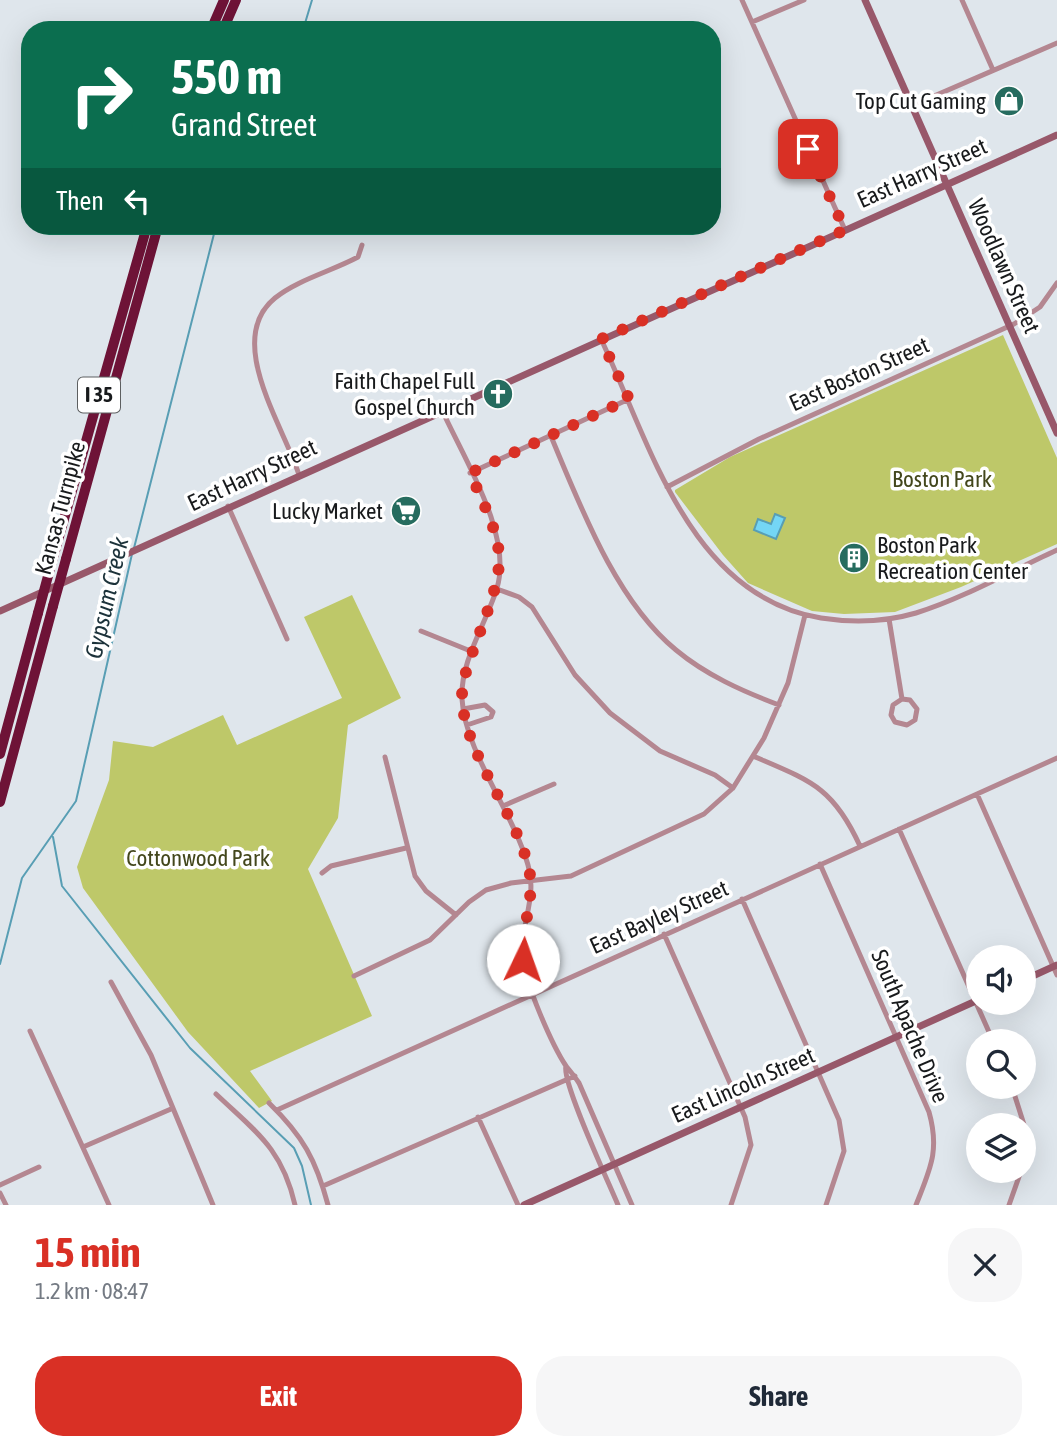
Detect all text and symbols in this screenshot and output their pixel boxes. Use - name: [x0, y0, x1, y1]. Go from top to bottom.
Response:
- text: 550 m: [171, 48, 282, 104]
- icon: right: [56, 49, 147, 140]
- shop icon: Top Cut Gaming: [992, 84, 1026, 118]
- place label: Top Cut Gaming: [855, 88, 986, 114]
- text: Grand Street: [171, 106, 317, 143]
- pin: [778, 119, 838, 179]
- icon: arrive: [789, 130, 827, 168]
- street label: East Harry Street: [853, 133, 991, 213]
- icon: left: [118, 182, 156, 220]
- text: Then: [56, 186, 104, 216]
- street label: Woodlawn Street: [963, 195, 1045, 337]
- street label: East Boston Street: [785, 332, 933, 416]
- place label: Faith Chapel Full Gospel Church: [334, 368, 475, 420]
- church icon: Faith Chapel Full Gospel Church: [481, 377, 515, 411]
- road number: I 35: [78, 378, 120, 412]
- street label: East Harry Street: [183, 434, 321, 516]
- street label: Kansas Turnpike: [30, 438, 90, 578]
- park label: Boston Park: [892, 466, 992, 492]
- supermarket icon: Lucky Market: [389, 494, 423, 528]
- place label: Lucky Market: [272, 498, 383, 524]
- place label: Boston Park Recreation Center: [877, 532, 1029, 584]
- water label: Gypsum Creek: [79, 534, 134, 661]
- building icon: Boston Park Recreation Center: [837, 541, 871, 575]
- park label: Cottonwood Park: [126, 845, 270, 871]
- street label: East Bayley Street: [586, 875, 732, 959]
- position arrow: [486, 923, 560, 997]
- map controls: [966, 945, 1036, 1183]
- button: sound: [966, 945, 1036, 1015]
- street label: South Apache Drive: [866, 946, 954, 1106]
- button: search: [966, 1029, 1036, 1099]
- street label: East Lincoln Street: [667, 1042, 819, 1128]
- button: layers: [966, 1113, 1036, 1183]
- text: 15 min: [35, 1228, 141, 1276]
- button: close: [948, 1228, 1022, 1302]
- text: 1.2 km · 08:47: [35, 1278, 149, 1304]
- button: Exit: [35, 1356, 522, 1436]
- button: Share: [536, 1356, 1022, 1436]

